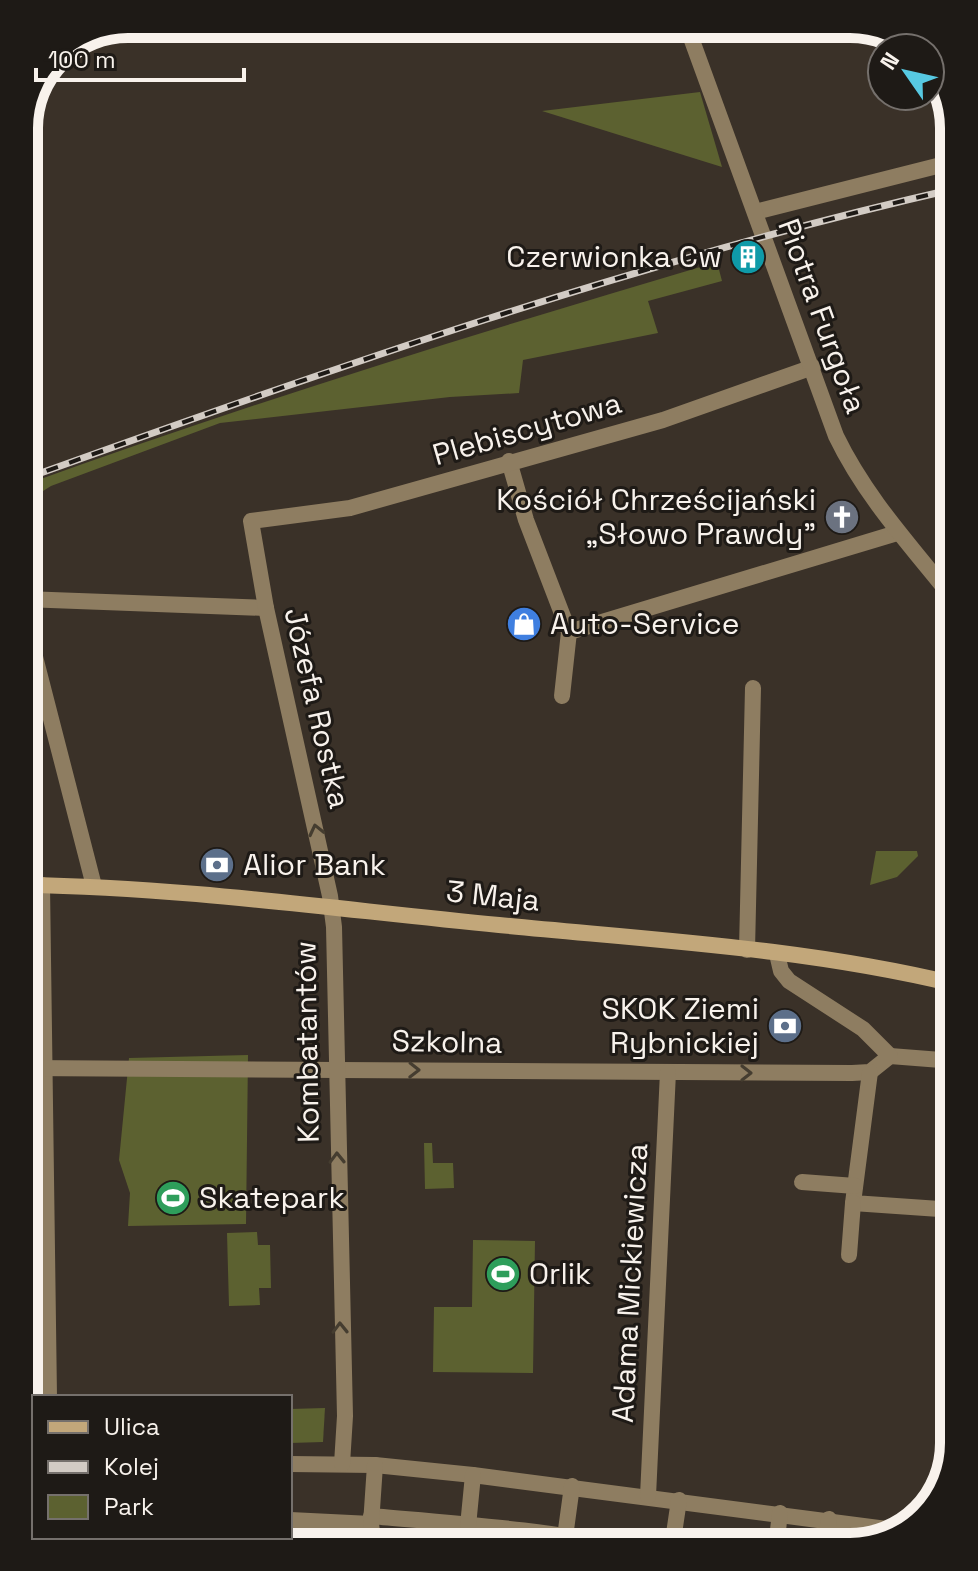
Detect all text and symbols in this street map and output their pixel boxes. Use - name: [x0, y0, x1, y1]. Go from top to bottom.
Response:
- scale bar: [36, 32, 244, 82]
- north arrow: [866, 32, 946, 112]
- text: 100 m: [48, 44, 116, 75]
- text: N: [874, 47, 905, 75]
- street label: Piotra Furgoła: [769, 213, 876, 419]
- place label: Czerwionka Cw: [506, 237, 722, 276]
- building icon: Czerwionka Cw: [729, 238, 767, 276]
- street label: Plebiscytowa: [428, 383, 626, 474]
- place label: Kościół Chrześcijański „Słowo Prawdy”: [496, 480, 816, 553]
- church icon: Kościół Chrześcijański „Słowo Prawdy”: [823, 498, 861, 536]
- street label: Józefa Rostka: [275, 604, 360, 812]
- place label: Auto-Service: [550, 604, 739, 643]
- shop icon: Auto-Service: [505, 605, 543, 643]
- one-way arrow: [308, 823, 325, 837]
- place label: Alior Bank: [243, 845, 386, 884]
- bank icon: Alior Bank: [198, 846, 236, 884]
- street label: 3 Maja: [444, 871, 542, 920]
- street label: Kombatantów: [285, 941, 328, 1143]
- place label: SKOK Ziemi Rybnickiej: [602, 989, 759, 1062]
- bank icon: SKOK Ziemi Rybnickiej: [766, 1007, 804, 1045]
- street label: Szkolna: [391, 1021, 503, 1062]
- one-way arrow: [408, 1061, 421, 1079]
- one-way arrow: [740, 1064, 753, 1082]
- street label: Adama Mickiewicza: [603, 1142, 656, 1424]
- one-way arrow: [328, 1151, 346, 1164]
- place label: Skatepark: [199, 1178, 345, 1217]
- sports icon: Skatepark: [154, 1179, 192, 1217]
- place label: Orlik: [529, 1254, 591, 1293]
- sports icon: Orlik: [484, 1255, 522, 1293]
- one-way arrow: [332, 1321, 349, 1334]
- legend: [32, 1395, 292, 1539]
- text: Ulica: [104, 1411, 160, 1442]
- text: Kolej: [104, 1451, 159, 1482]
- text: Park: [104, 1491, 154, 1522]

